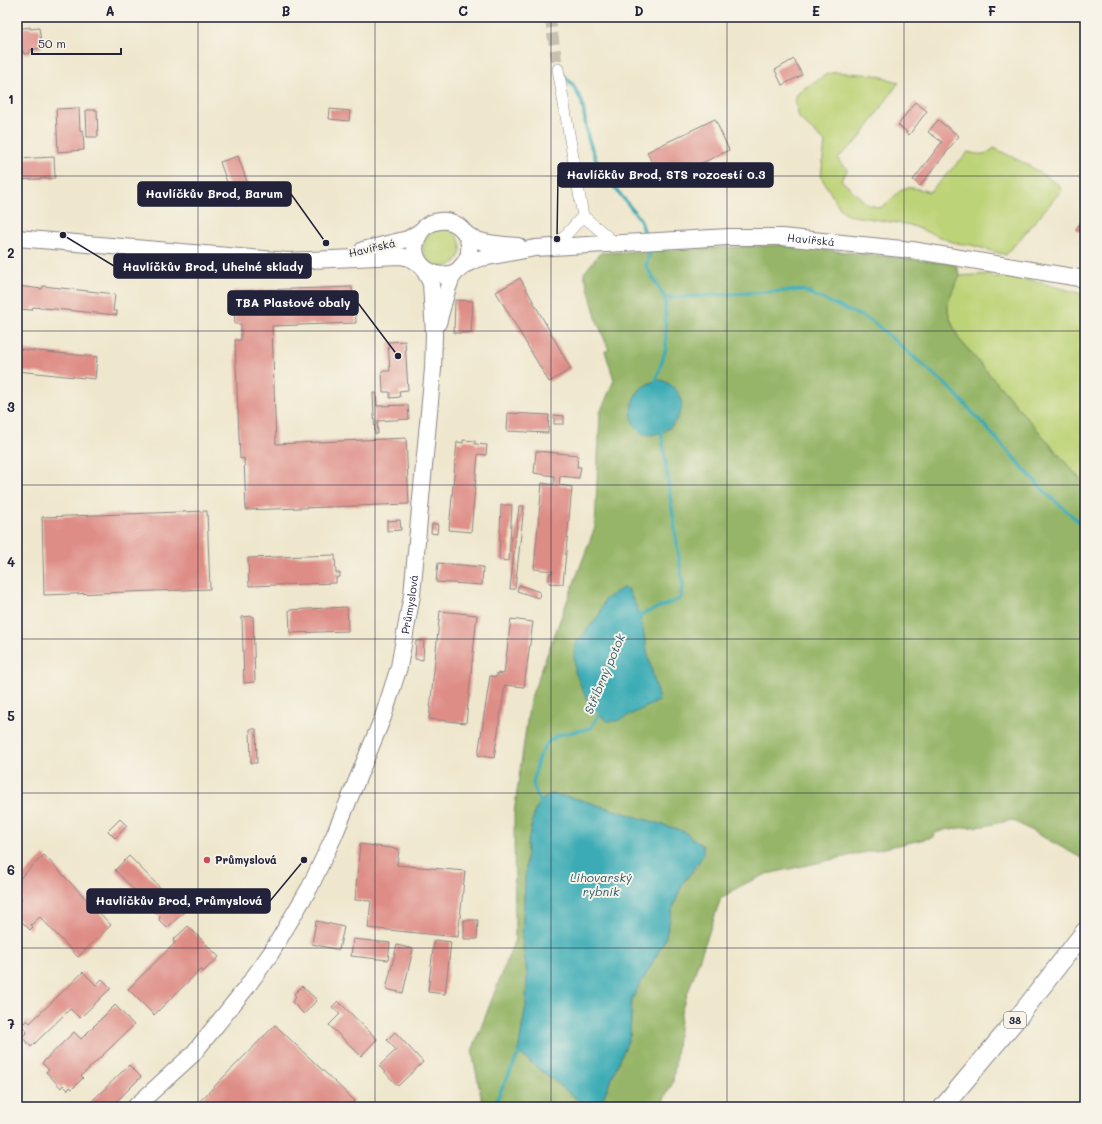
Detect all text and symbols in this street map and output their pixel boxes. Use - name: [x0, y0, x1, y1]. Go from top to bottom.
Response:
- text: A: [105, 2, 115, 19]
- text: B: [282, 2, 291, 19]
- text: C: [458, 2, 468, 19]
- text: D: [634, 2, 644, 19]
- text: E: [812, 2, 820, 19]
- text: F: [988, 2, 996, 19]
- scale bar: [32, 30, 121, 56]
- text: 50 m: [38, 35, 66, 51]
- text: 1: [8, 90, 14, 107]
- callout: Havlíčkův Brod, STS rozcestí 0.3: [558, 163, 773, 187]
- text: Havlíčkův Brod, STS rozcestí 0.3: [566, 166, 766, 182]
- callout: Havlíčkův Brod, Barum: [138, 182, 291, 206]
- text: Havlíčkův Brod, Barum: [145, 185, 283, 201]
- street label: Havířská: [787, 230, 836, 249]
- street label: Havířská: [347, 235, 397, 260]
- text: 2: [7, 244, 15, 261]
- callout: Havlíčkův Brod, Uhelné sklady: [114, 254, 311, 278]
- text: Havlíčkův Brod, Uhelné sklady: [123, 258, 304, 274]
- callout: TBA Plastové obaly: [228, 291, 358, 315]
- text: TBA Plastové obaly: [236, 294, 351, 310]
- text: 3: [7, 398, 15, 415]
- text: 4: [7, 553, 15, 570]
- street label: Průmyslová: [397, 574, 421, 635]
- water label: Stříbrný potok: [580, 631, 628, 716]
- text: 5: [7, 707, 15, 724]
- place label: Průmyslová: [215, 852, 277, 867]
- marker: Průmyslová: [202, 855, 212, 865]
- text: 6: [7, 861, 15, 878]
- water label: Lihovarský rybník: [570, 869, 633, 899]
- callout: Havlíčkův Brod, Průmyslová: [87, 889, 270, 913]
- text: Havlíčkův Brod, Průmyslová: [96, 892, 262, 908]
- road number: 38: [1004, 1012, 1026, 1028]
- text: 7: [7, 1015, 15, 1032]

